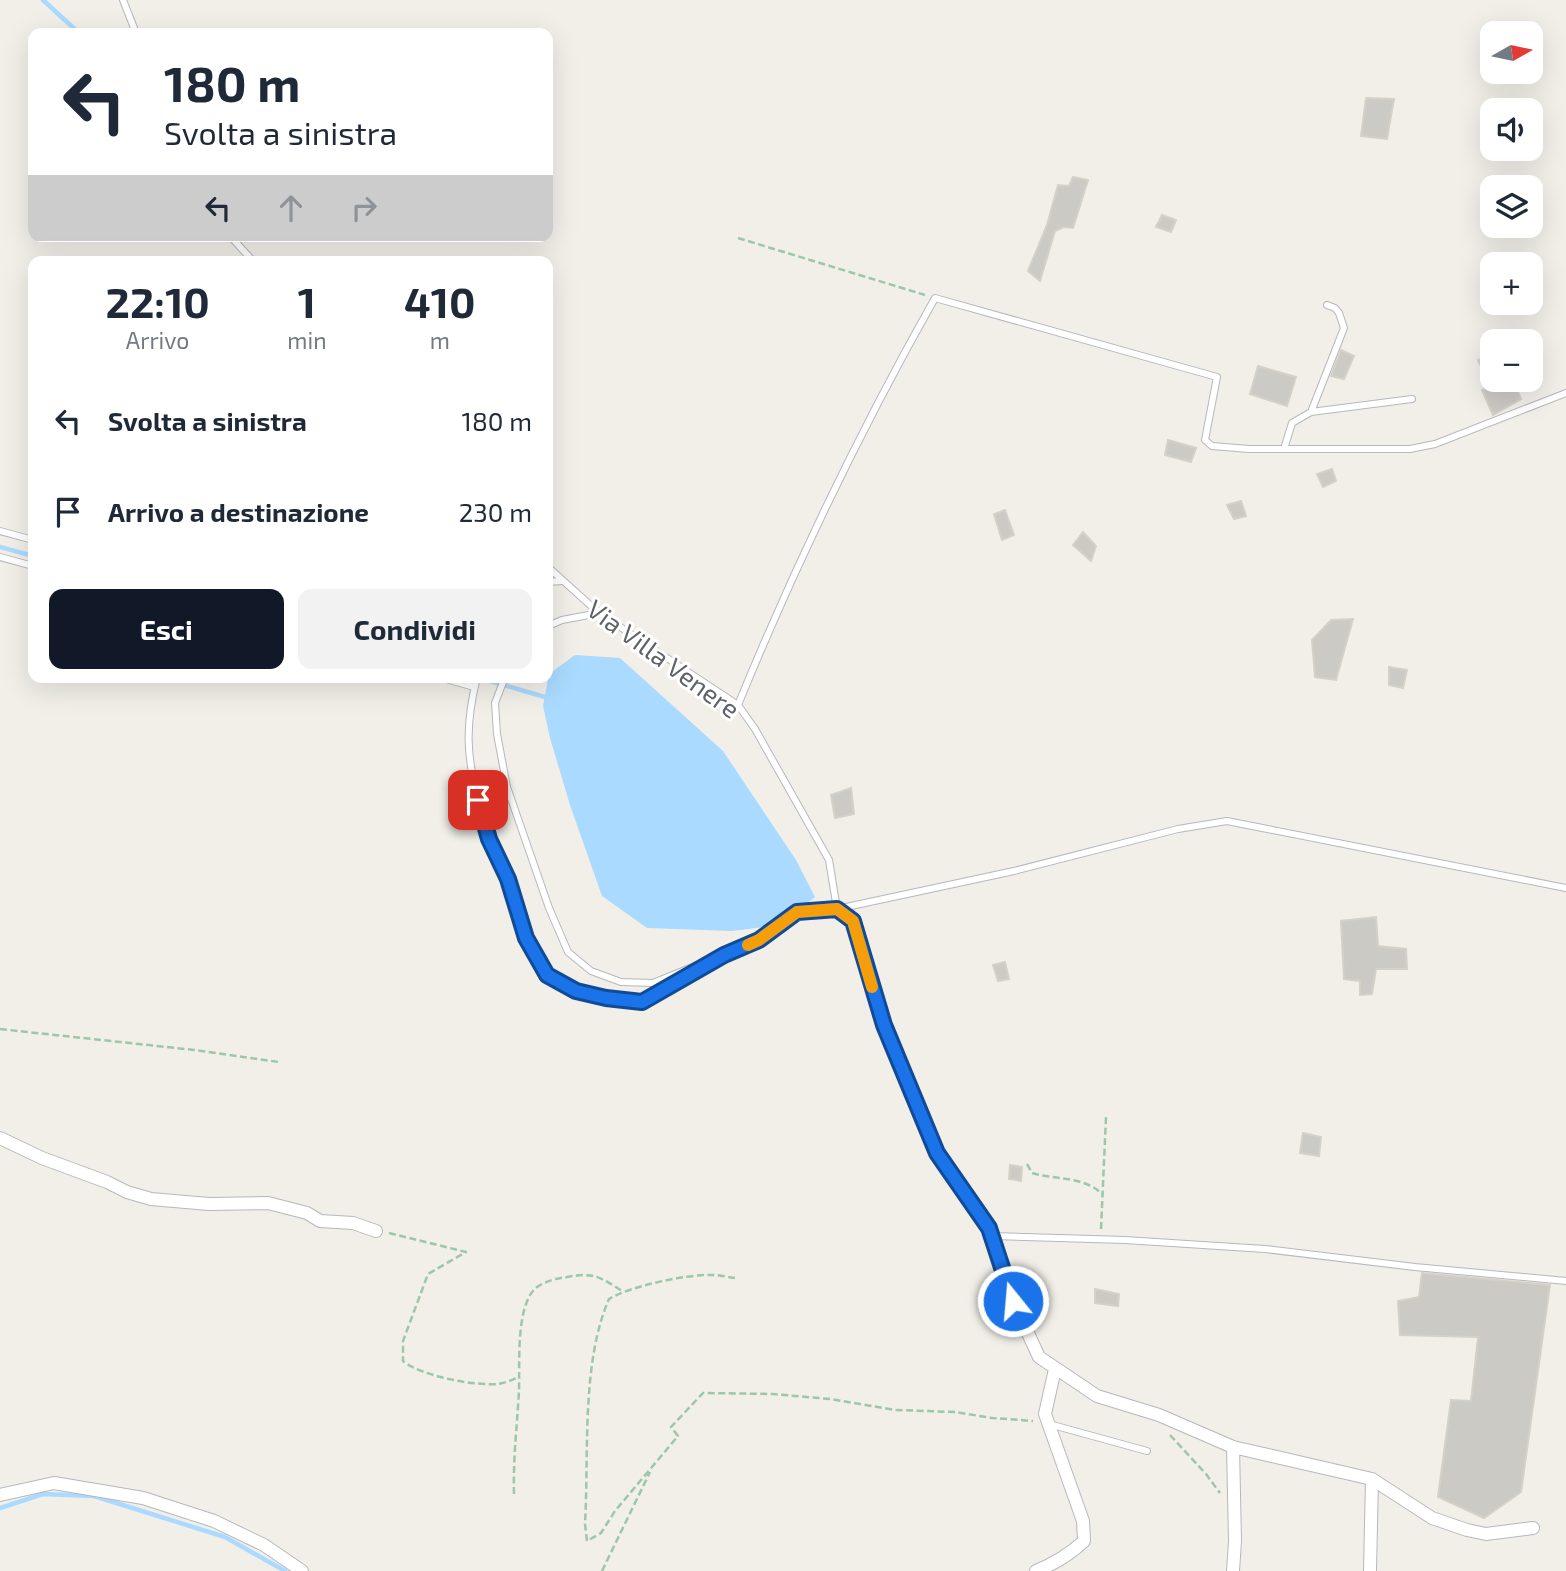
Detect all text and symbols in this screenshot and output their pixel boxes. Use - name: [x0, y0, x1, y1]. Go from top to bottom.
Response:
- north arrow: [1480, 21, 1544, 84]
- map controls: [1480, 21, 1543, 392]
- text: 180 m: [164, 53, 300, 112]
- icon: left: [49, 56, 140, 147]
- button: sound: [1480, 98, 1543, 161]
- text: Svolta a sinistra: [164, 113, 397, 151]
- button: layers: [1480, 175, 1543, 238]
- icon: left: [199, 189, 237, 227]
- icon: ahead: [272, 189, 310, 227]
- icon: right: [345, 189, 383, 227]
- button: +: [1480, 252, 1543, 315]
- text: 22:10: [106, 276, 210, 326]
- text: 1: [298, 276, 316, 326]
- text: 410: [404, 276, 475, 326]
- text: Arrivo: [126, 326, 189, 354]
- text: min: [287, 326, 327, 354]
- text: m: [430, 326, 450, 354]
- button: −: [1480, 329, 1543, 392]
- icon: left: [49, 402, 87, 440]
- text: Svolta a sinistra: [108, 405, 307, 436]
- text: 180 m: [462, 405, 532, 436]
- icon: arrive: [49, 493, 87, 531]
- text: Arrivo a destinazione: [108, 496, 369, 527]
- text: 230 m: [459, 496, 532, 527]
- button: Esci: [49, 589, 284, 669]
- button: Condividi: [298, 589, 532, 669]
- street label: Via Villa Venere: [582, 592, 746, 724]
- pin: [448, 770, 508, 830]
- icon: arrive: [459, 781, 497, 819]
- position arrow: [976, 1264, 1050, 1338]

